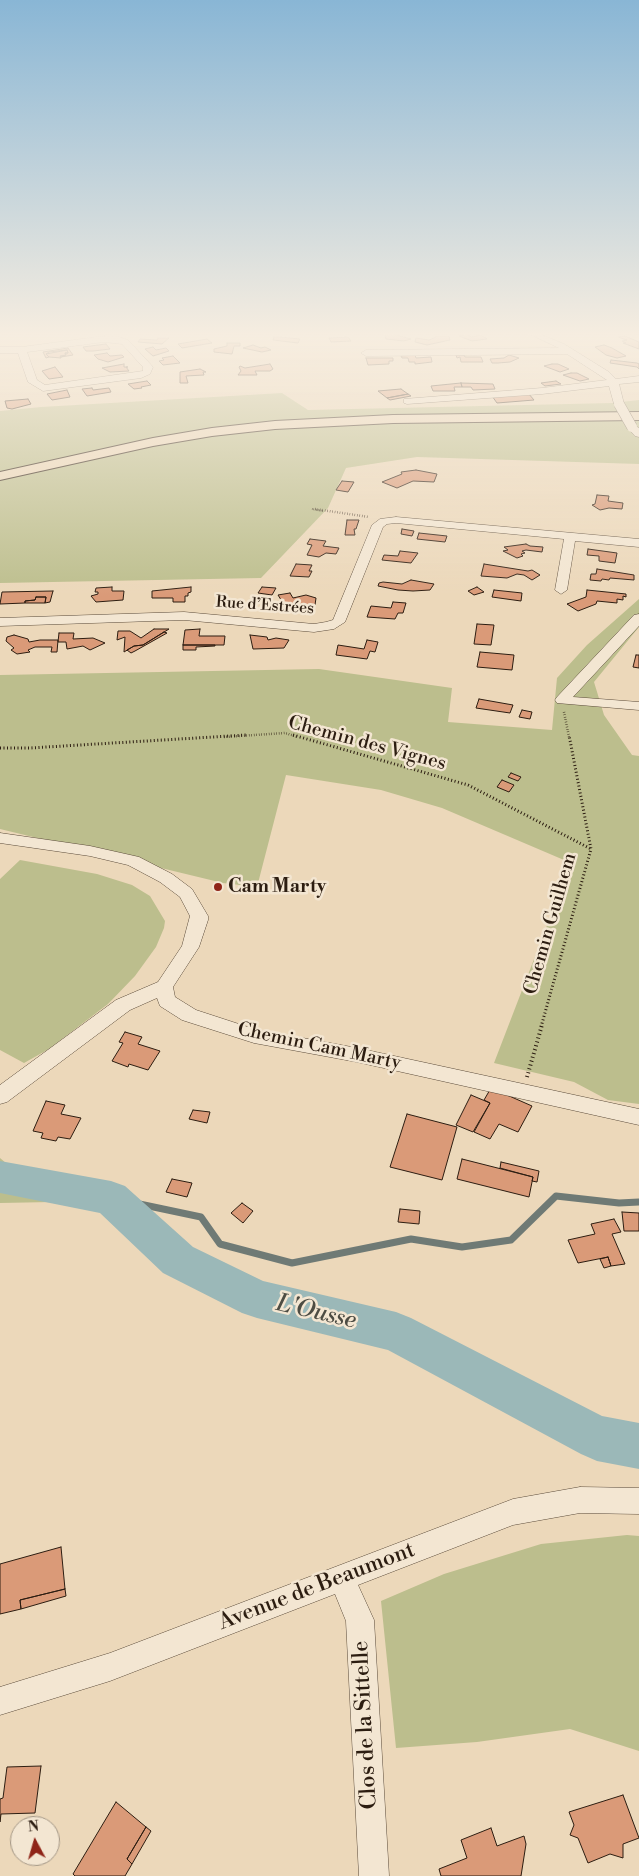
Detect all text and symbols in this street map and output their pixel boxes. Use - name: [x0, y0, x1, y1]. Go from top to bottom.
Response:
- street label: Rue d’Estrées: [215, 593, 315, 619]
- street label: Chemin des Vignes: [286, 712, 448, 776]
- street label: Chemin Guilhem: [520, 850, 582, 998]
- place label: Cam Marty: [228, 876, 326, 898]
- marker: Cam Marty: [212, 881, 224, 893]
- street label: Chemin Cam Marty: [235, 1019, 403, 1075]
- water label: L'Ousse: [273, 1290, 359, 1336]
- street label: Avenue de Beaumont: [215, 1537, 419, 1637]
- street label: Clos de la Sittelle: [348, 1640, 384, 1810]
- north arrow: [10, 1816, 60, 1866]
- text: N: [27, 1818, 40, 1837]

